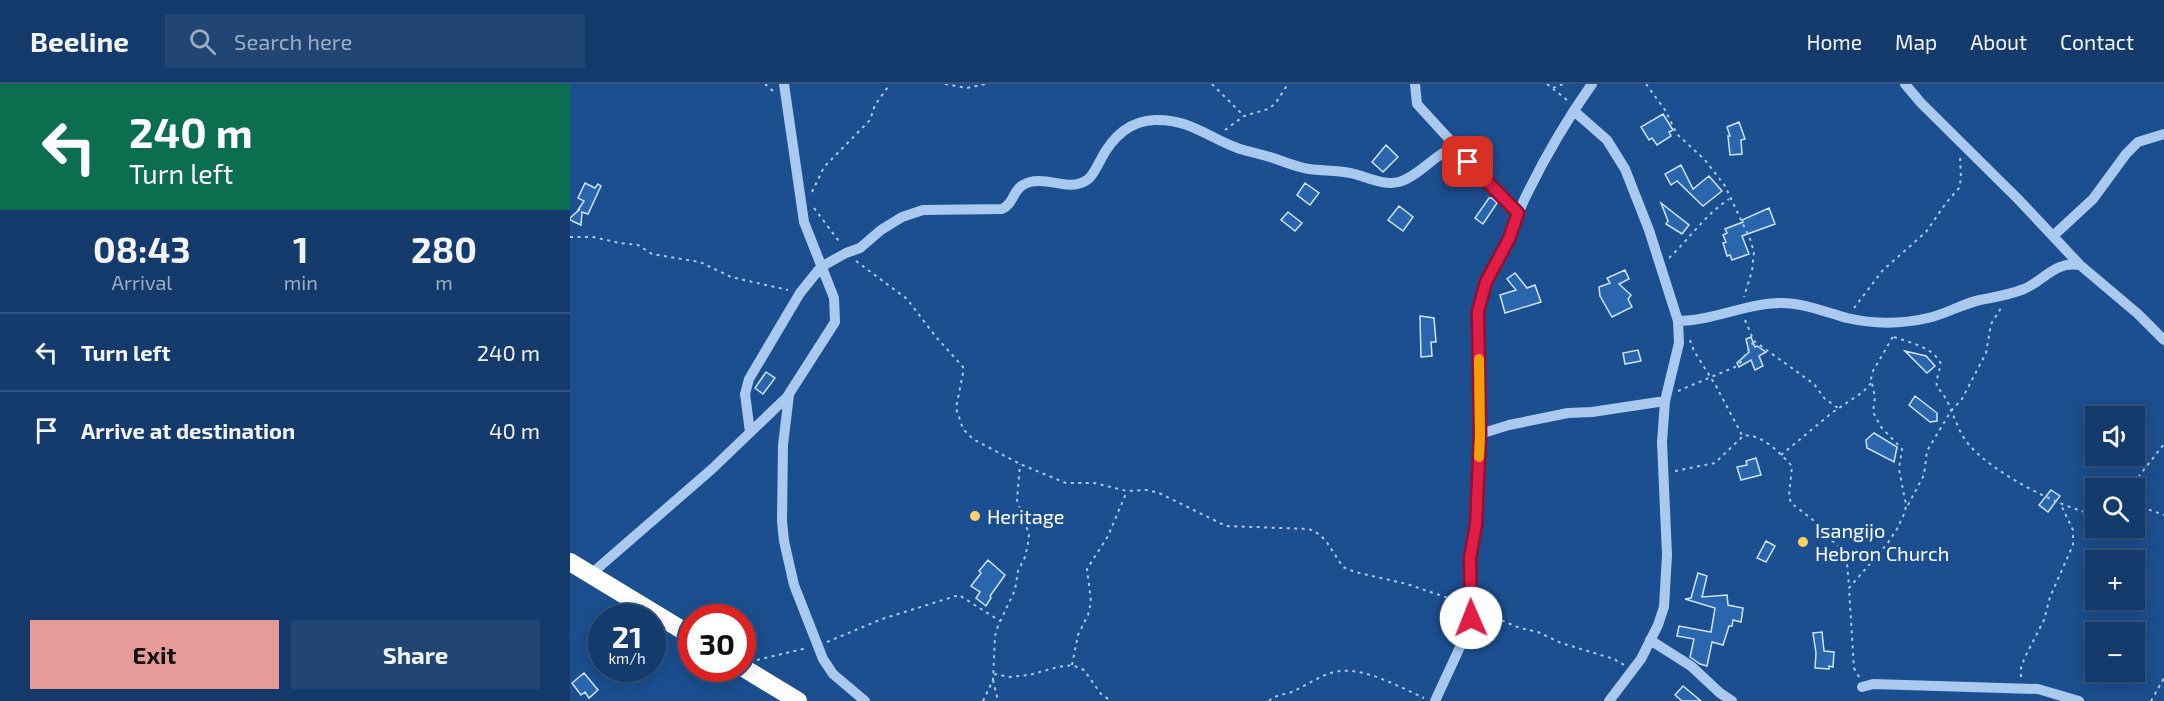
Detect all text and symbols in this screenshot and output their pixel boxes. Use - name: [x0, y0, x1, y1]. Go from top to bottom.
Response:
- search box: [165, 14, 585, 68]
- text: Beeline: [30, 24, 129, 58]
- icon: search: [186, 25, 219, 58]
- text: Search here: [234, 28, 352, 54]
- text: Home: [1806, 29, 1862, 54]
- text: Map: [1895, 29, 1937, 54]
- text: About: [1970, 29, 2027, 54]
- text: Contact: [2060, 29, 2134, 54]
- text: 240 m: [129, 106, 253, 156]
- icon: left: [30, 108, 108, 186]
- pin: [1442, 136, 1493, 187]
- icon: arrive: [1451, 145, 1484, 178]
- text: Turn left: [129, 157, 233, 189]
- text: 08:43: [93, 227, 191, 270]
- text: 1: [293, 227, 309, 270]
- text: 280: [411, 227, 477, 270]
- text: Arrival: [111, 270, 172, 294]
- text: min: [284, 270, 318, 294]
- text: m: [435, 270, 453, 294]
- icon: left: [30, 336, 63, 369]
- text: Turn left: [81, 339, 170, 365]
- text: 240 m: [477, 339, 540, 365]
- map controls: [2085, 406, 2145, 682]
- button: sound: [2085, 406, 2145, 466]
- icon: arrive: [30, 414, 63, 447]
- text: Arrive at destination: [81, 417, 295, 443]
- text: 40 m: [489, 417, 540, 443]
- button: search: [2085, 478, 2145, 538]
- place label: Heritage: [987, 504, 1065, 528]
- marker: Heritage: [968, 509, 982, 523]
- place label: Isangijo Hebron Church: [1815, 518, 1949, 565]
- marker: Isangijo Hebron Church: [1796, 535, 1810, 549]
- button: +: [2085, 550, 2145, 610]
- position arrow: [1439, 586, 1503, 650]
- speed limit sign: 30: [678, 604, 756, 682]
- text: 21: [612, 618, 642, 654]
- button: Exit: [30, 620, 279, 689]
- button: Share: [291, 620, 540, 689]
- button: −: [2085, 622, 2145, 682]
- text: km/h: [608, 649, 646, 667]

